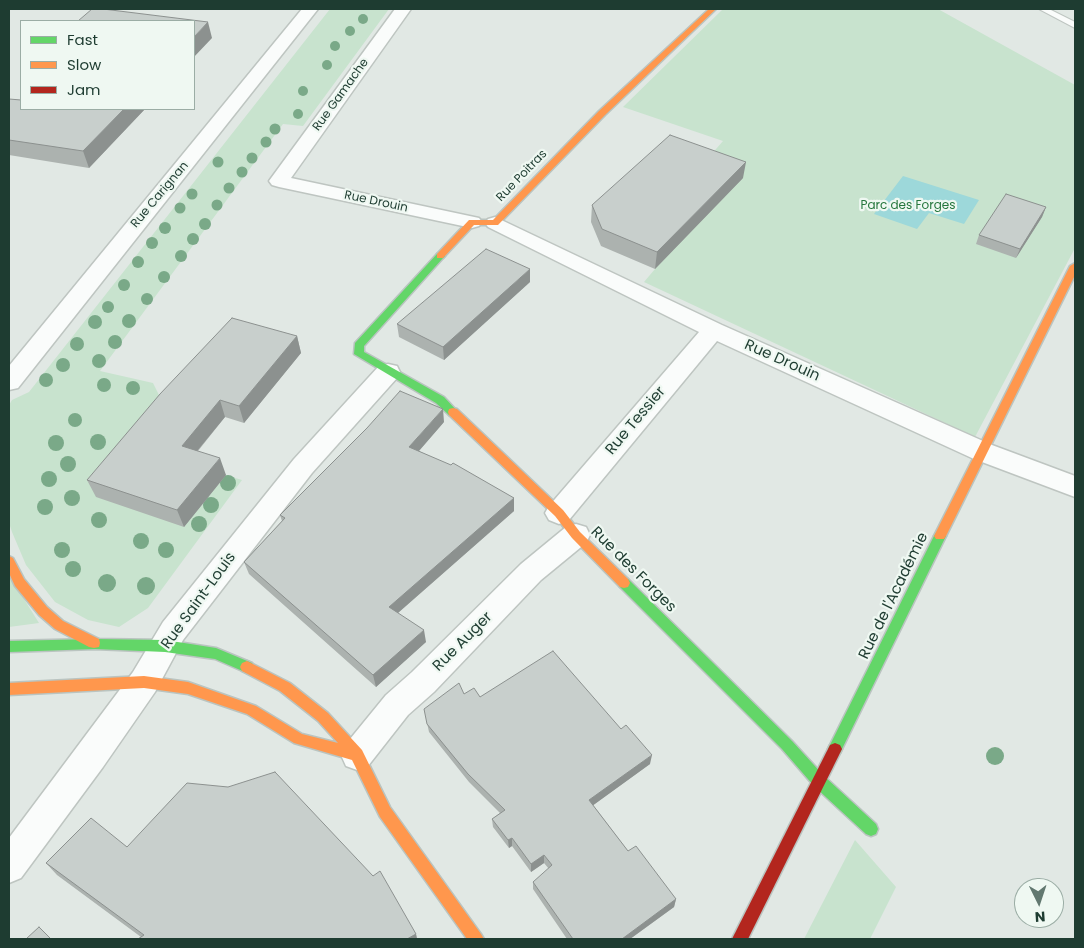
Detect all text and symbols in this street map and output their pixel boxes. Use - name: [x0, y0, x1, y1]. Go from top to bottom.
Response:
- legend: [20, 20, 195, 110]
- text: Fast: [67, 29, 98, 50]
- text: Slow: [67, 54, 101, 75]
- street label: Rue Gamache: [310, 56, 372, 134]
- text: Jam: [67, 79, 101, 100]
- street label: Rue Poitras: [494, 147, 550, 205]
- street label: Rue Carignan: [128, 159, 192, 231]
- street label: Rue Drouin: [343, 188, 409, 216]
- park label: Parc des Forges: [860, 199, 956, 213]
- street label: Rue Drouin: [741, 336, 823, 386]
- street label: Rue Tessier: [602, 383, 670, 459]
- street label: Rue des Forges: [587, 524, 679, 616]
- street label: Rue de l'Académie: [855, 530, 933, 662]
- street label: Rue Saint-Louis: [158, 549, 240, 653]
- street label: Rue Auger: [429, 608, 497, 676]
- north arrow: [1014, 878, 1064, 928]
- text: N: [1034, 907, 1046, 927]

